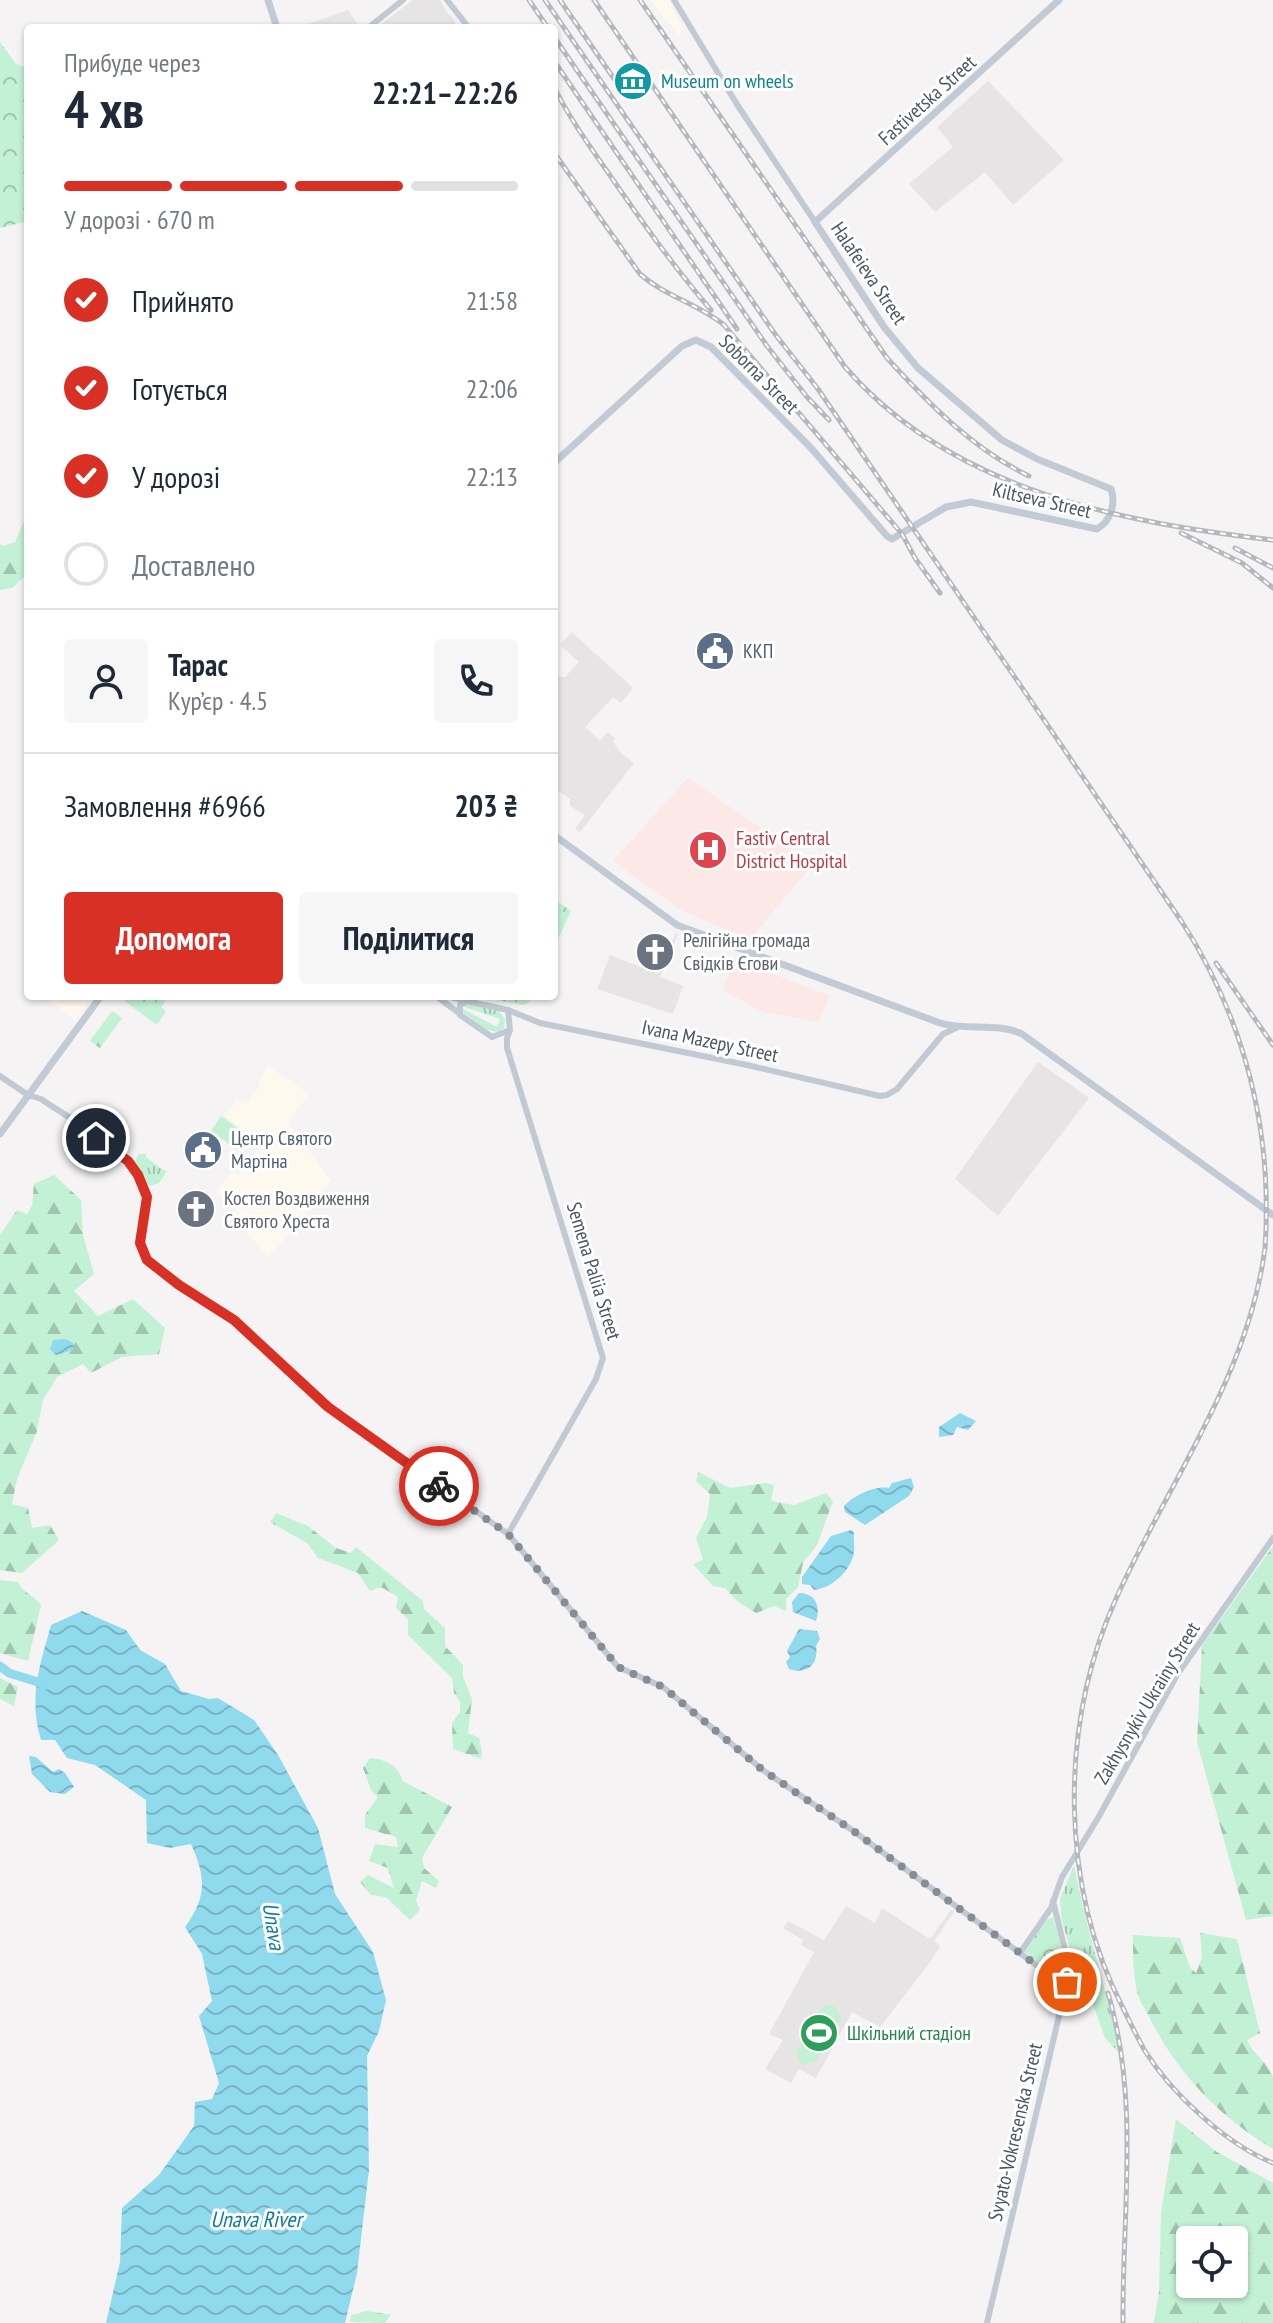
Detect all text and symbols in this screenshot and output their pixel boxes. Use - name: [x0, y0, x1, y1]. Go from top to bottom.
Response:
- text: Прибуде через: [64, 46, 201, 79]
- street label: Fastivetska Street: [873, 49, 982, 151]
- museum icon: Museum on wheels: [612, 60, 654, 102]
- place label: Museum on wheels: [661, 68, 794, 94]
- text: 22:21–22:26: [372, 73, 518, 112]
- text: 4 хв: [64, 75, 144, 142]
- text: У дорозі · 670 m: [64, 203, 215, 236]
- street label: Halafeieva Street: [825, 217, 913, 330]
- icon: check: [64, 278, 108, 322]
- text: Прийнято: [132, 281, 234, 320]
- text: 21:58: [466, 284, 518, 317]
- street label: Soborna Street: [714, 329, 805, 420]
- icon: check: [64, 366, 108, 410]
- text: Готується: [132, 369, 228, 408]
- text: 22:06: [466, 372, 518, 405]
- icon: check: [64, 454, 108, 498]
- text: У дорозі: [132, 457, 220, 496]
- text: 22:13: [466, 460, 518, 493]
- street label: Kiltseva Street: [990, 476, 1094, 524]
- text: Доставлено: [132, 545, 255, 584]
- public building icon: ККП: [694, 630, 736, 672]
- place label: ККП: [743, 638, 773, 664]
- button: person: [64, 639, 148, 723]
- button: phone: [434, 639, 518, 723]
- text: Тарас: [168, 645, 228, 684]
- text: Кур’єр · 4.5: [168, 684, 268, 717]
- text: Замовлення #6966: [64, 786, 266, 825]
- text: 203 ₴: [454, 786, 518, 825]
- place label: Fastiv Central District Hospital: [736, 825, 847, 874]
- hospital icon: Fastiv Central District Hospital: [687, 829, 729, 871]
- button: Допомога: [64, 892, 283, 984]
- button: Поділитися: [299, 892, 518, 984]
- place label: Релігійна громада Свідків Єгови: [683, 927, 810, 976]
- church icon: Релігійна громада Свідків Єгови: [634, 931, 676, 973]
- street label: Ivana Mazepy Street: [640, 1014, 781, 1068]
- pin: [62, 1104, 130, 1172]
- icon: home: [74, 1116, 118, 1160]
- place label: Центр Святого Мартіна: [231, 1125, 332, 1174]
- public building icon: Центр Святого Мартіна: [182, 1129, 224, 1171]
- place label: Костел Воздвиження Святого Хреста: [224, 1185, 370, 1234]
- church icon: Костел Воздвиження Святого Хреста: [175, 1188, 217, 1230]
- street label: Semena Paliia Street: [561, 1199, 627, 1343]
- courier: [399, 1446, 479, 1526]
- icon: bike: [417, 1464, 461, 1508]
- street label: Zakhysnykiv Ukrainy Street: [1088, 1617, 1206, 1789]
- water label: Unava: [256, 1900, 292, 1953]
- pin: [1033, 1948, 1101, 2016]
- icon: bag: [1045, 1960, 1089, 2004]
- sports icon: Шкільний стадіон: [798, 2012, 840, 2054]
- place label: Шкільний стадіон: [847, 2020, 971, 2046]
- street label: Svyato-Vokresenska Street: [982, 2040, 1048, 2224]
- water label: Unava River: [211, 2205, 304, 2233]
- map controls: [1176, 2226, 1248, 2298]
- button: locate: [1176, 2226, 1248, 2298]

